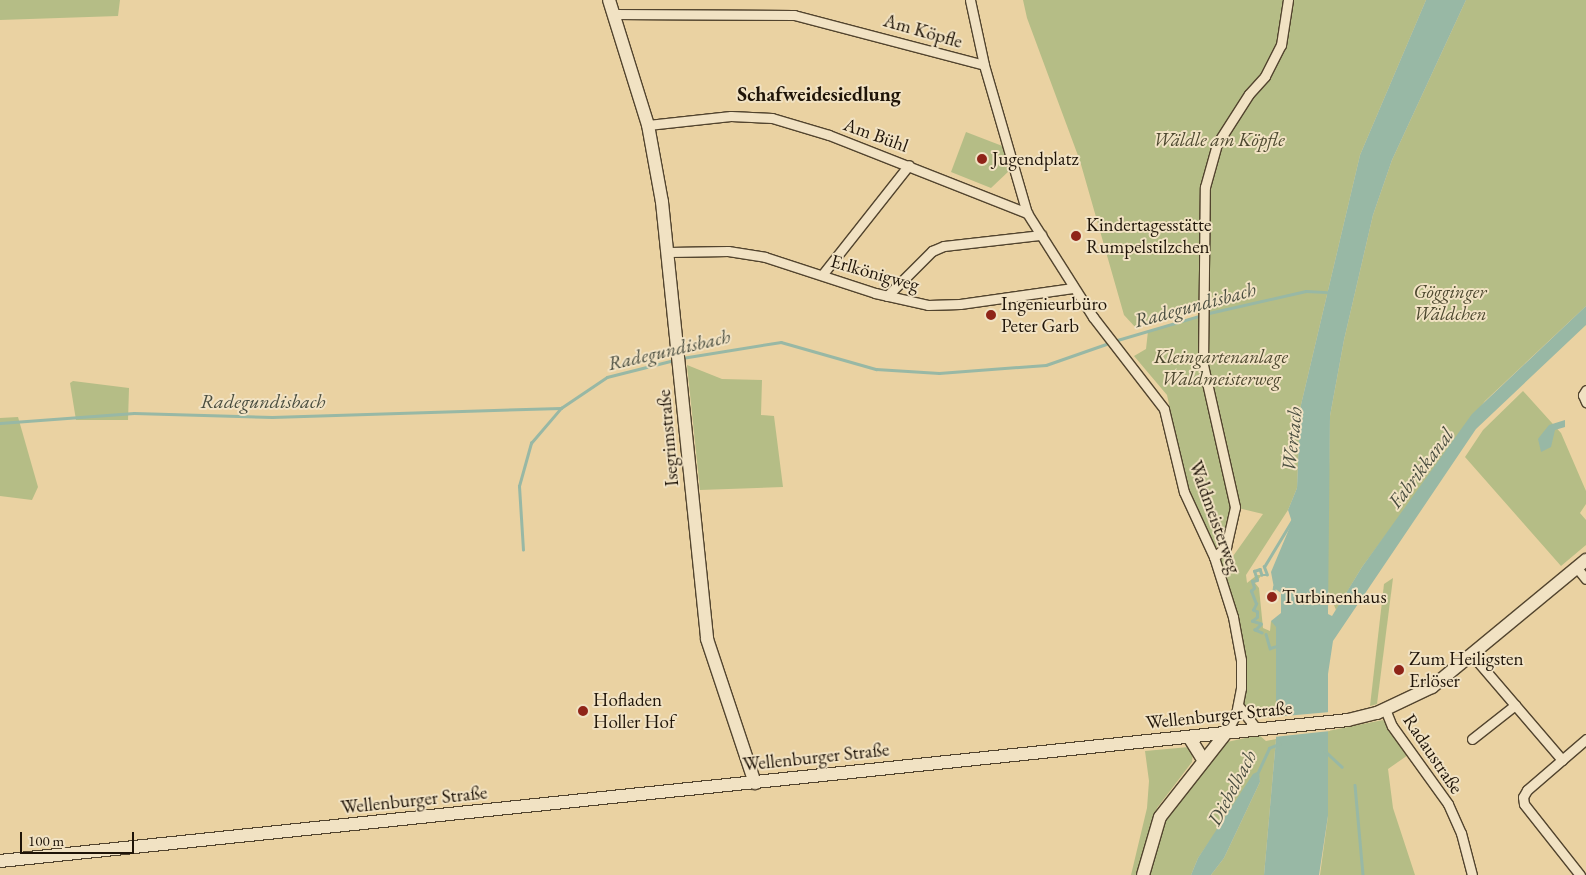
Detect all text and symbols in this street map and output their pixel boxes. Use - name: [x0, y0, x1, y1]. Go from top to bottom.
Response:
- street label: Am Köpfle: [881, 9, 965, 53]
- district label: Schafweidesiedlung: [737, 82, 901, 106]
- street label: Am Bühl: [841, 113, 911, 157]
- park label: Wäldle am Köpfle: [1153, 129, 1285, 151]
- place label: Jugendplatz: [992, 148, 1079, 170]
- marker: Jugendplatz: [976, 153, 988, 165]
- place label: Kindertagesstätte Rumpelstilzchen: [1086, 214, 1211, 258]
- marker: Kindertagesstätte Rumpelstilzchen: [1070, 230, 1082, 242]
- street label: Erlkönigweg: [828, 249, 922, 297]
- water label: Radegundisbach: [1131, 277, 1259, 333]
- park label: Gögginger Wäldchen: [1413, 281, 1487, 325]
- place label: Ingenieurbüro Peter Garb: [1001, 293, 1107, 337]
- marker: Ingenieurbüro Peter Garb: [985, 309, 997, 321]
- water label: Radegundisbach: [605, 324, 733, 376]
- park label: Kleingartenanlage Waldmeisterweg: [1154, 346, 1288, 390]
- water label: Radegundisbach: [200, 389, 326, 413]
- street label: Isegrimstraße: [652, 389, 684, 487]
- water label: Wertach: [1277, 406, 1307, 472]
- water label: Fabrikkanal: [1383, 423, 1459, 513]
- street label: Waldmeisterweg: [1184, 458, 1246, 576]
- place label: Turbinenhaus: [1282, 586, 1387, 608]
- marker: Turbinenhaus: [1266, 591, 1278, 603]
- place label: Zum Heiligsten Erlöser: [1409, 648, 1524, 692]
- marker: Zum Heiligsten Erlöser: [1393, 664, 1405, 676]
- place label: Hofladen Holler Hof: [593, 689, 675, 733]
- street label: Wellenburger Straße: [1145, 696, 1293, 734]
- marker: Hofladen Holler Hof: [577, 705, 589, 717]
- street label: Radaustraße: [1398, 710, 1468, 798]
- street label: Wellenburger Straße: [742, 738, 890, 776]
- water label: Diebelbach: [1202, 746, 1262, 830]
- street label: Wellenburger Straße: [340, 781, 488, 819]
- scale bar: [22, 822, 136, 854]
- text: 100 m: [28, 831, 64, 850]

